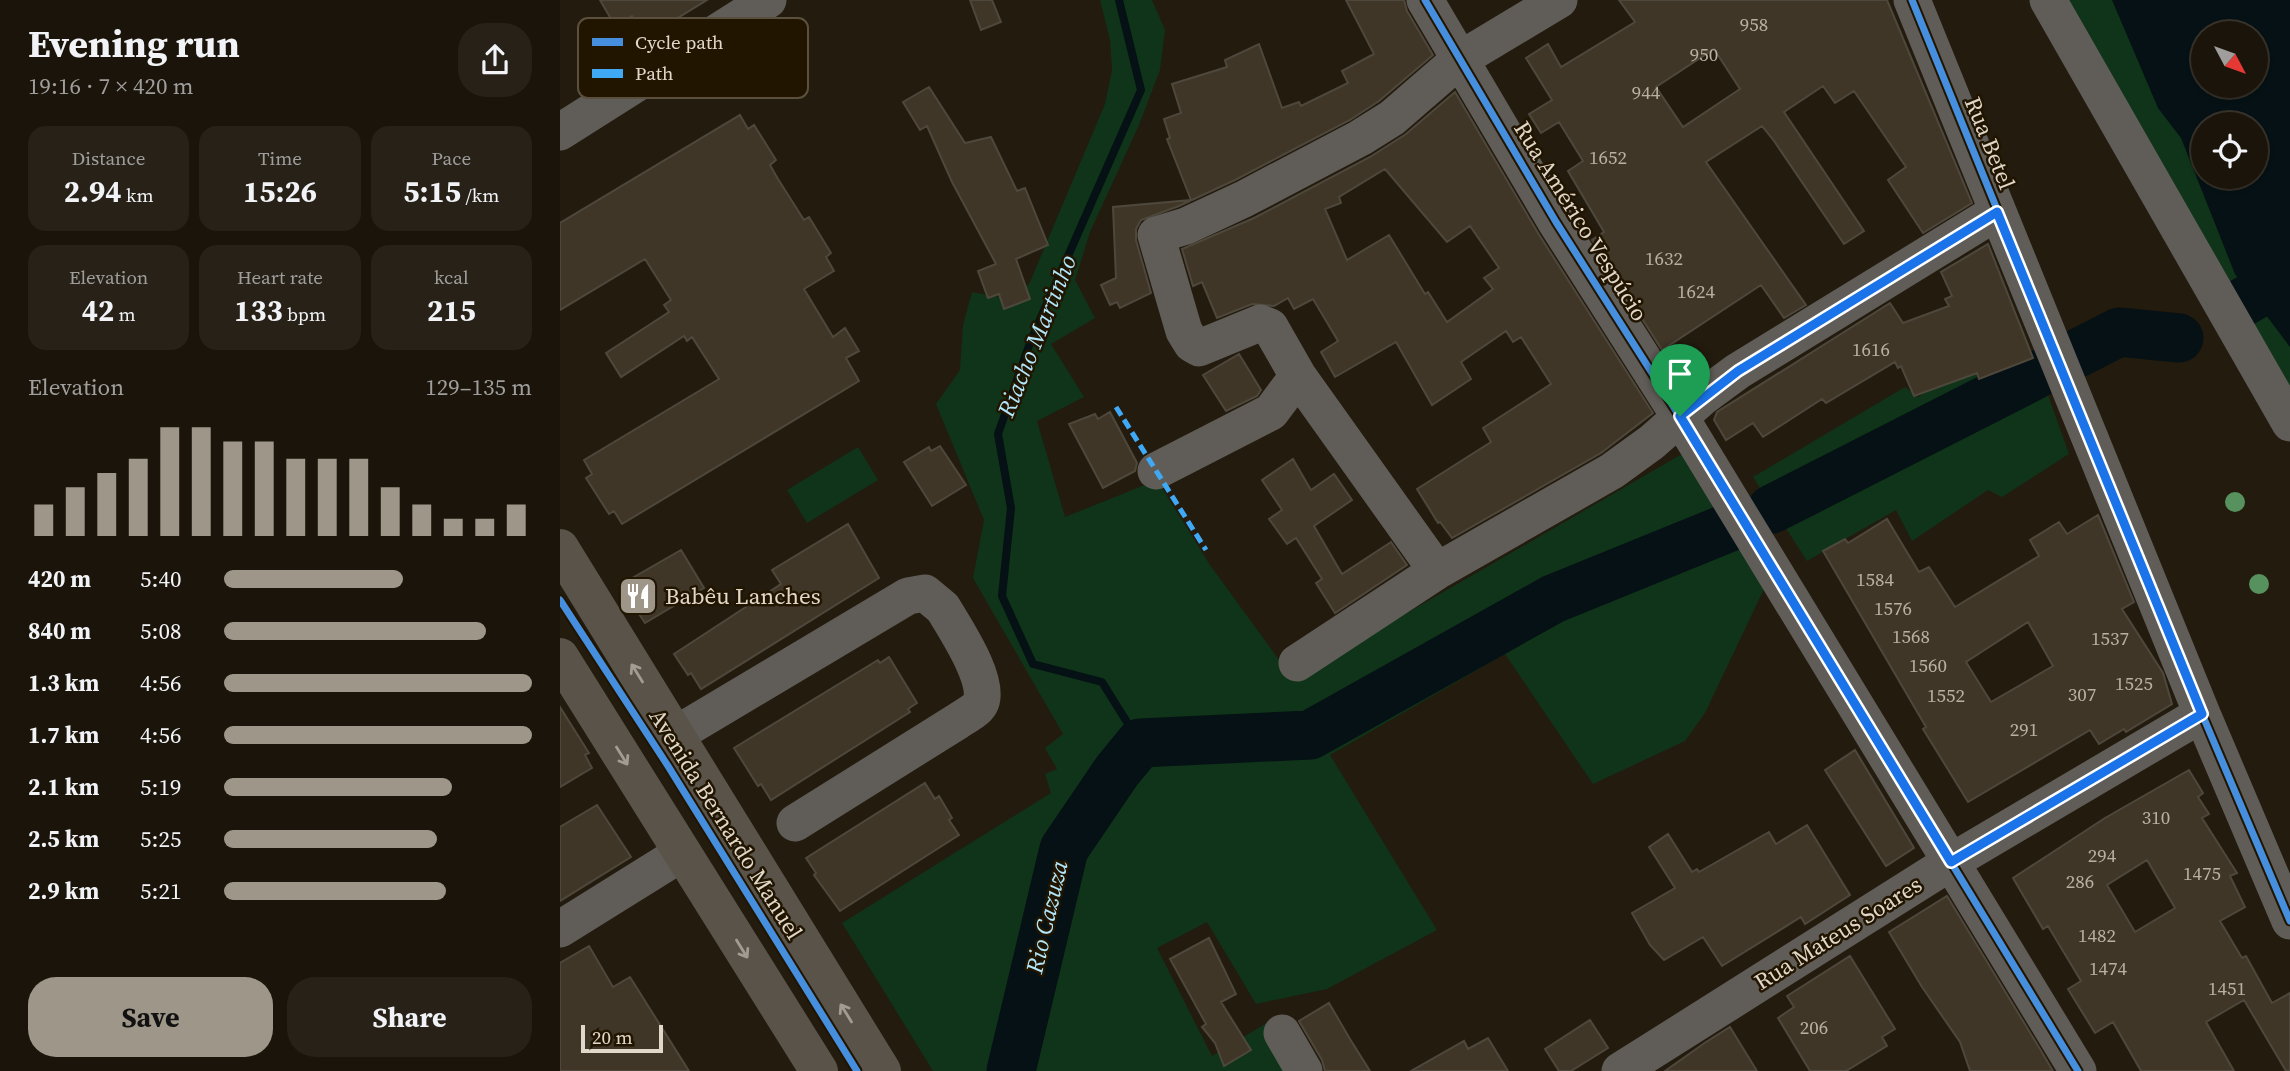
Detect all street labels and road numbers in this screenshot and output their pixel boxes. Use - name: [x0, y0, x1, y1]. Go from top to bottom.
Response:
- street label: Rua Betel: [1957, 92, 2023, 194]
- street label: Rua Américo Vespúcio: [1506, 115, 1656, 327]
- street label: Avenida Bernardo Manuel: [642, 702, 810, 946]
- street label: Rua Mateus Soares: [1748, 868, 1928, 998]

